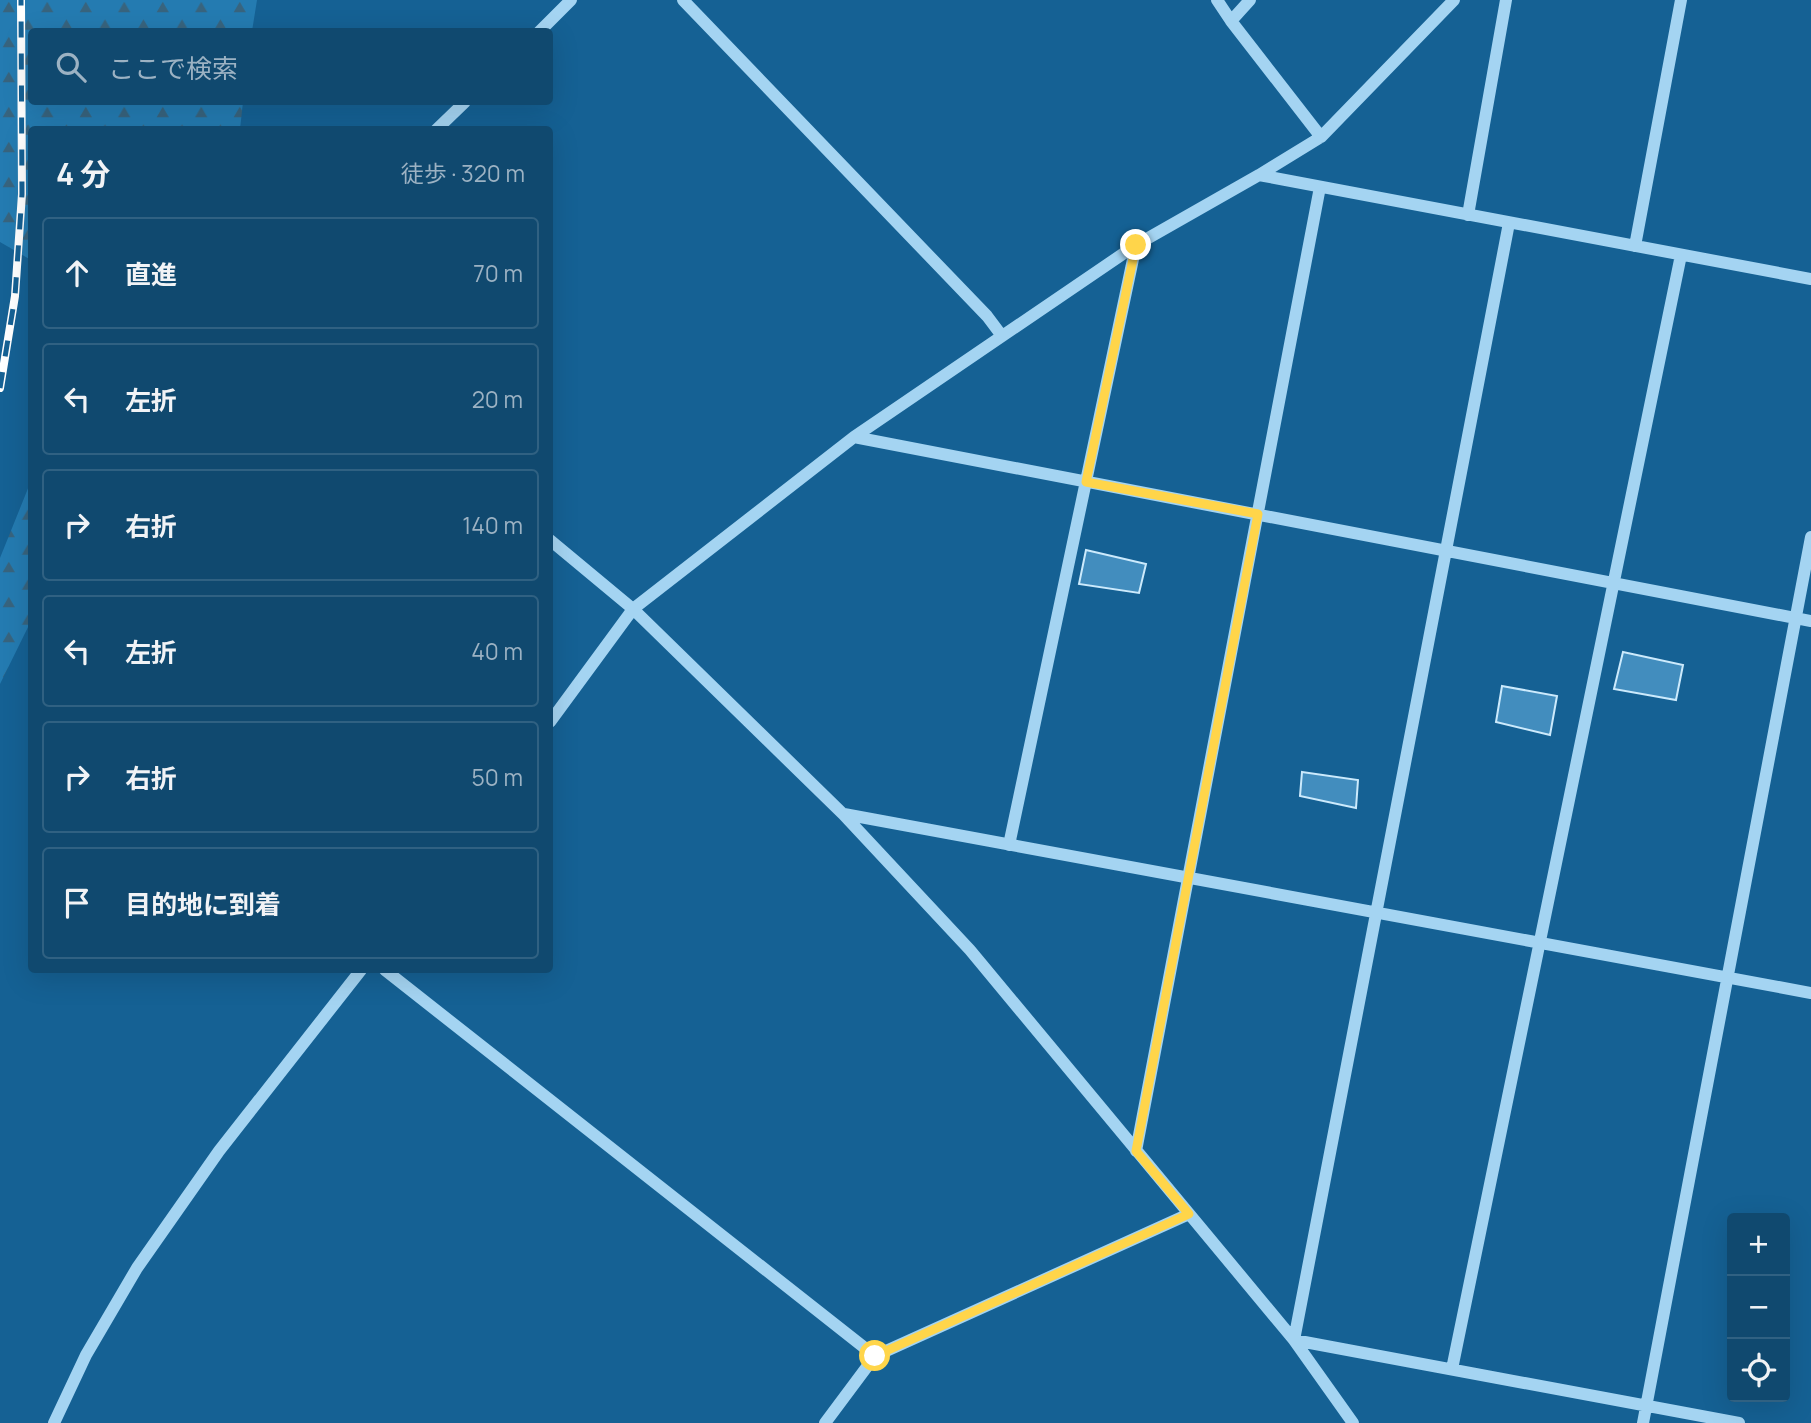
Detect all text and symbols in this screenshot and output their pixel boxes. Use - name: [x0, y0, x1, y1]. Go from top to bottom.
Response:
- search box: [28, 28, 553, 105]
- icon: search: [52, 48, 90, 86]
- text: ここで検索: [108, 50, 238, 86]
- text: 4 分: [56, 153, 110, 194]
- text: 徒歩 · 320 m: [401, 157, 525, 189]
- route end: [1120, 229, 1151, 260]
- icon: ahead: [58, 254, 96, 292]
- text: 直進: [125, 256, 177, 292]
- text: 70 m: [473, 257, 523, 289]
- icon: left: [58, 380, 96, 418]
- text: 左折: [125, 382, 177, 418]
- text: 20 m: [472, 383, 523, 415]
- icon: right: [58, 506, 96, 544]
- text: 右折: [125, 508, 177, 544]
- text: 140 m: [462, 509, 523, 541]
- icon: left: [58, 632, 96, 670]
- text: 左折: [125, 634, 177, 670]
- text: 40 m: [471, 635, 523, 667]
- icon: right: [58, 758, 96, 796]
- text: 右折: [125, 760, 177, 796]
- text: 50 m: [472, 761, 523, 793]
- icon: arrive: [58, 884, 96, 922]
- text: 目的地に到着: [125, 886, 281, 922]
- map controls: [1727, 1213, 1790, 1402]
- button: +: [1727, 1213, 1790, 1276]
- button: −: [1727, 1276, 1790, 1339]
- button: locate: [1727, 1339, 1790, 1402]
- route start: [859, 1340, 890, 1371]

